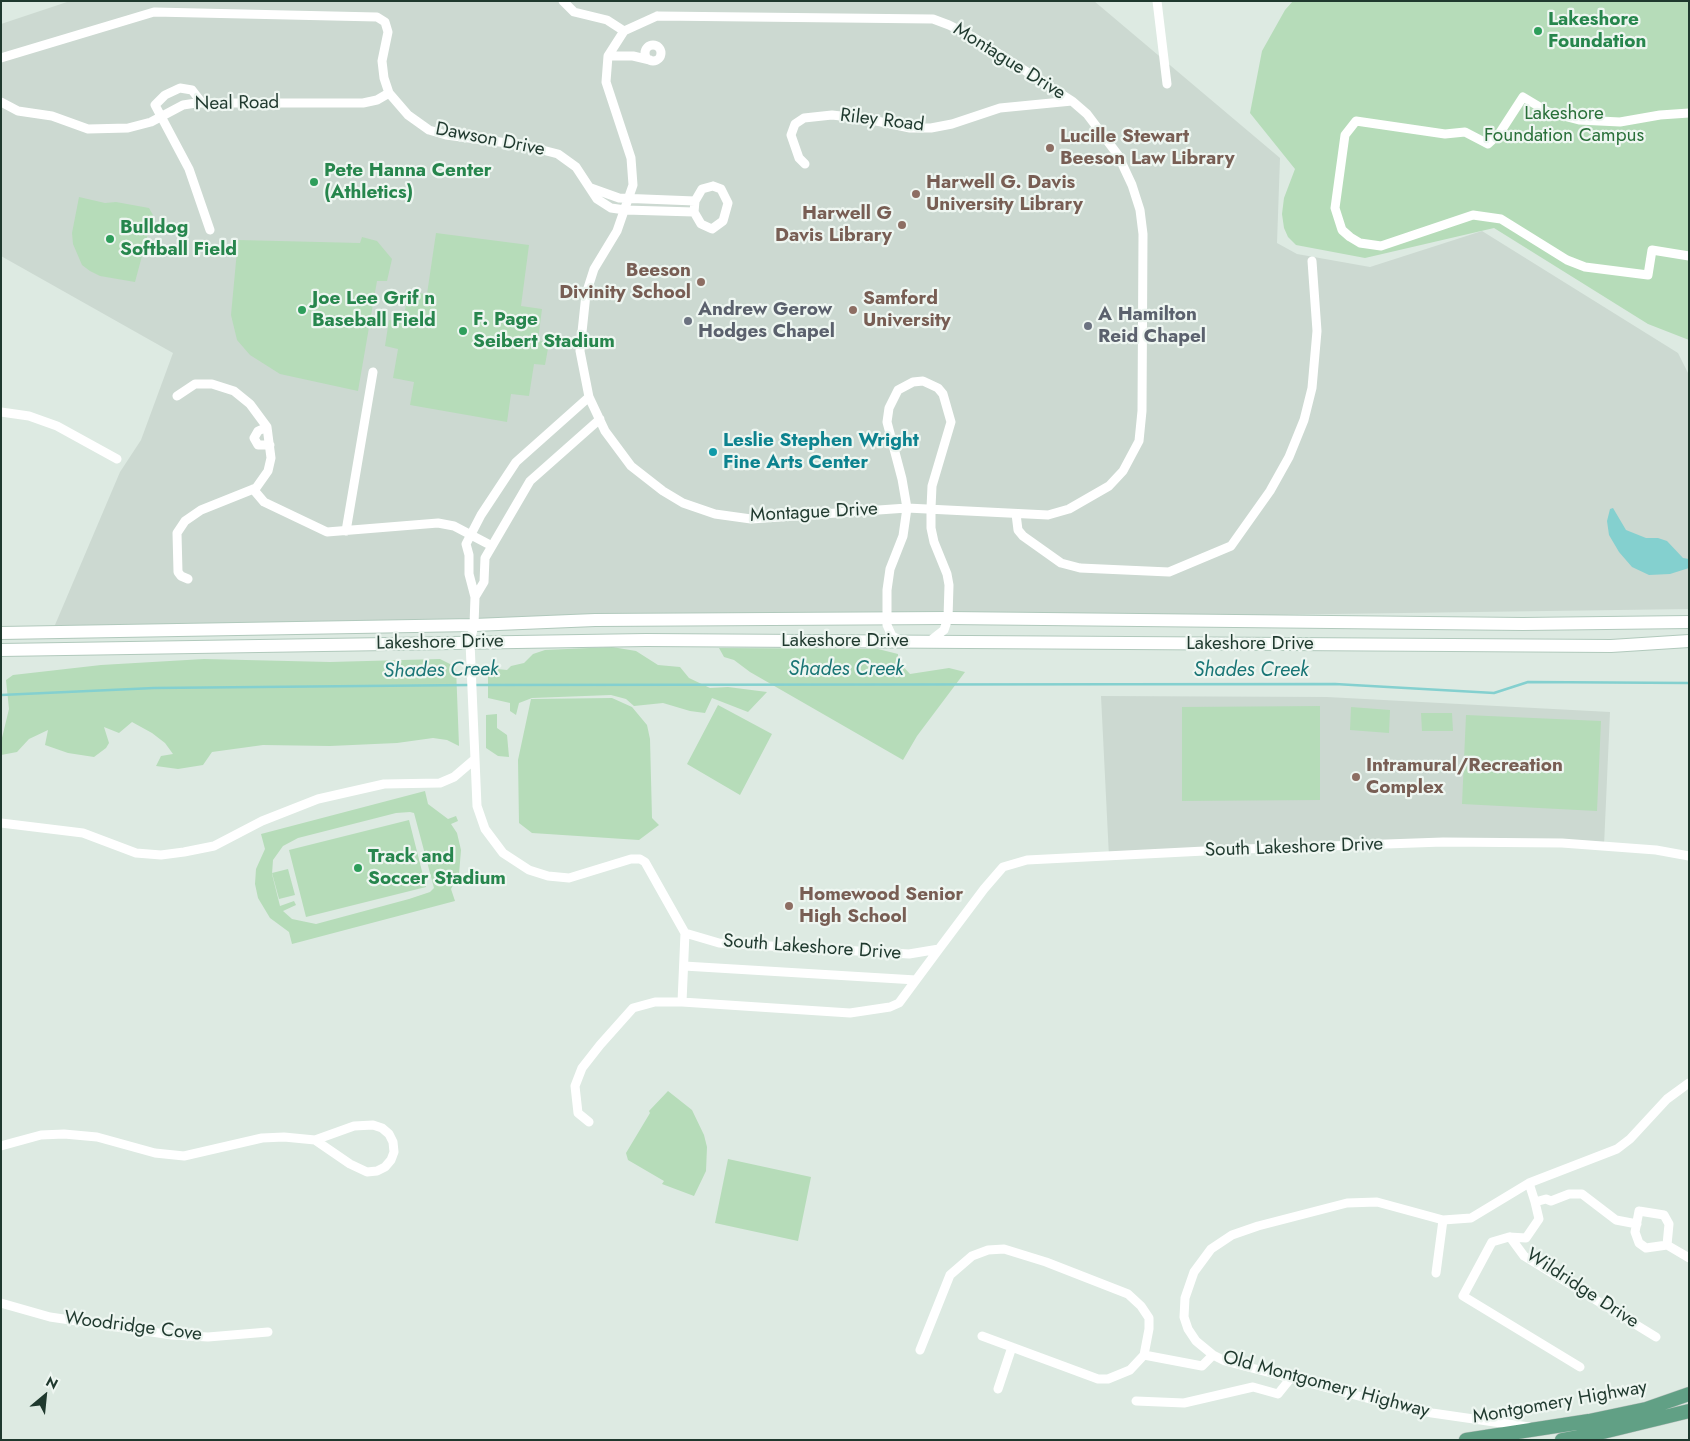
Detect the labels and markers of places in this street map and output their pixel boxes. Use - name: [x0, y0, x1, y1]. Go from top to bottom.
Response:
- place label: Lakeshore Foundation: [1548, 9, 1646, 53]
- marker: Lakeshore Foundation: [1532, 25, 1544, 37]
- place label: Lucille Stewart Beeson Law Library: [1060, 126, 1235, 170]
- marker: Lucille Stewart Beeson Law Library: [1044, 142, 1056, 154]
- place label: Pete Hanna Center (Athletics): [324, 160, 492, 204]
- place label: Harwell G. Davis University Library: [926, 172, 1083, 216]
- marker: Pete Hanna Center (Athletics): [308, 176, 320, 188]
- marker: Harwell G. Davis University Library: [910, 188, 922, 200]
- place label: Harwell G Davis Library: [775, 203, 892, 247]
- place label: Bulldog Softball Field: [120, 217, 237, 261]
- marker: Harwell G Davis Library: [896, 219, 908, 231]
- marker: Bulldog Softball Field: [104, 233, 116, 245]
- place label: Beeson Divinity School: [559, 260, 691, 304]
- marker: Beeson Divinity School: [695, 276, 707, 288]
- place label: Joe Lee Grif n Baseball Field: [312, 288, 436, 332]
- place label: Samford University: [863, 288, 951, 332]
- place label: Andrew Gerow Hodges Chapel: [698, 299, 835, 343]
- marker: Joe Lee Grif n Baseball Field: [296, 304, 308, 316]
- marker: Samford University: [847, 304, 859, 316]
- place label: A Hamilton Reid Chapel: [1098, 304, 1206, 348]
- place label: F. Page Seibert Stadium: [473, 309, 615, 353]
- marker: Andrew Gerow Hodges Chapel: [682, 315, 694, 327]
- marker: A Hamilton Reid Chapel: [1082, 320, 1094, 332]
- marker: F. Page Seibert Stadium: [457, 325, 469, 337]
- place label: Leslie Stephen Wright Fine Arts Center: [723, 430, 919, 474]
- marker: Leslie Stephen Wright Fine Arts Center: [707, 446, 719, 458]
- place label: Intramural/Recreation Complex: [1366, 755, 1563, 799]
- marker: Intramural/Recreation Complex: [1350, 771, 1362, 783]
- place label: Track and Soccer Stadium: [368, 846, 506, 890]
- marker: Track and Soccer Stadium: [352, 862, 364, 874]
- place label: Homewood Senior High School: [799, 884, 963, 928]
- marker: Homewood Senior High School: [783, 900, 795, 912]

